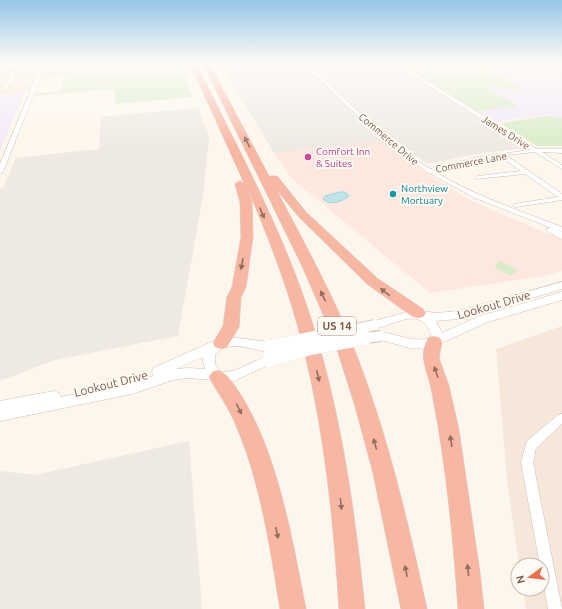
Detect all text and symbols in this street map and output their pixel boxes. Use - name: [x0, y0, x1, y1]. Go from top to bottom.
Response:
- street label: Commerce Drive: [357, 111, 421, 168]
- street label: James Drive: [480, 113, 532, 152]
- one-way arrow: [244, 136, 250, 147]
- place label: Comfort Inn & Suites: [316, 146, 370, 169]
- street label: Commerce Lane: [434, 150, 508, 175]
- marker: Comfort Inn & Suites: [303, 152, 313, 162]
- place label: Northview Mortuary: [401, 183, 448, 206]
- marker: Northview Mortuary: [388, 189, 398, 199]
- one-way arrow: [260, 208, 266, 220]
- one-way arrow: [239, 258, 245, 270]
- one-way arrow: [380, 287, 391, 296]
- street label: Lookout Drive: [456, 288, 532, 321]
- one-way arrow: [320, 290, 326, 301]
- road number: US 14: [318, 317, 356, 335]
- one-way arrow: [432, 365, 438, 377]
- street label: Lookout Drive: [73, 368, 149, 399]
- one-way arrow: [315, 370, 321, 382]
- one-way arrow: [236, 404, 242, 415]
- one-way arrow: [448, 435, 454, 447]
- one-way arrow: [372, 438, 378, 451]
- one-way arrow: [338, 497, 344, 510]
- one-way arrow: [275, 527, 281, 540]
- north arrow: [510, 557, 550, 597]
- one-way arrow: [465, 564, 471, 576]
- one-way arrow: [403, 565, 409, 577]
- text: N: [513, 574, 527, 585]

